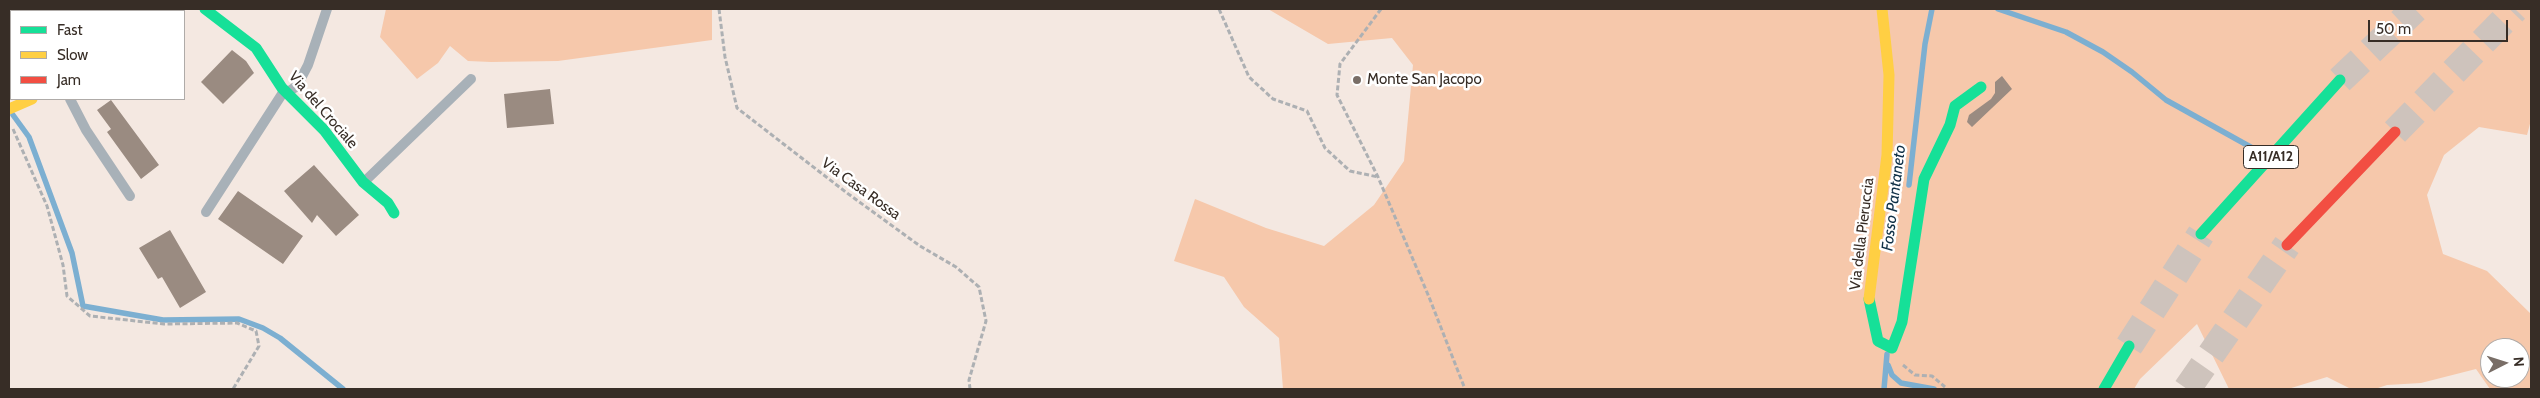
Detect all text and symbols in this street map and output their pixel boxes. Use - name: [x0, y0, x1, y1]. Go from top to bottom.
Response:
- legend: [10, 10, 185, 100]
- scale bar: [2370, 10, 2510, 42]
- text: 50 m: [2376, 20, 2411, 38]
- text: Fast: [57, 21, 82, 39]
- text: Slow: [57, 46, 88, 64]
- street label: Via del Crociale: [284, 68, 362, 152]
- text: Jam: [57, 71, 81, 89]
- place label: Monte San Jacopo: [1367, 71, 1482, 89]
- marker: Monte San Jacopo: [1351, 74, 1363, 86]
- water label: Fosso Pantaneto: [1878, 144, 1910, 252]
- road number: A11/A12: [2244, 146, 2298, 168]
- street label: Via Casa Rossa: [818, 154, 904, 224]
- street label: Via della Pieruccia: [1846, 177, 1878, 291]
- north arrow: [2480, 338, 2530, 388]
- text: N: [2510, 356, 2528, 367]

